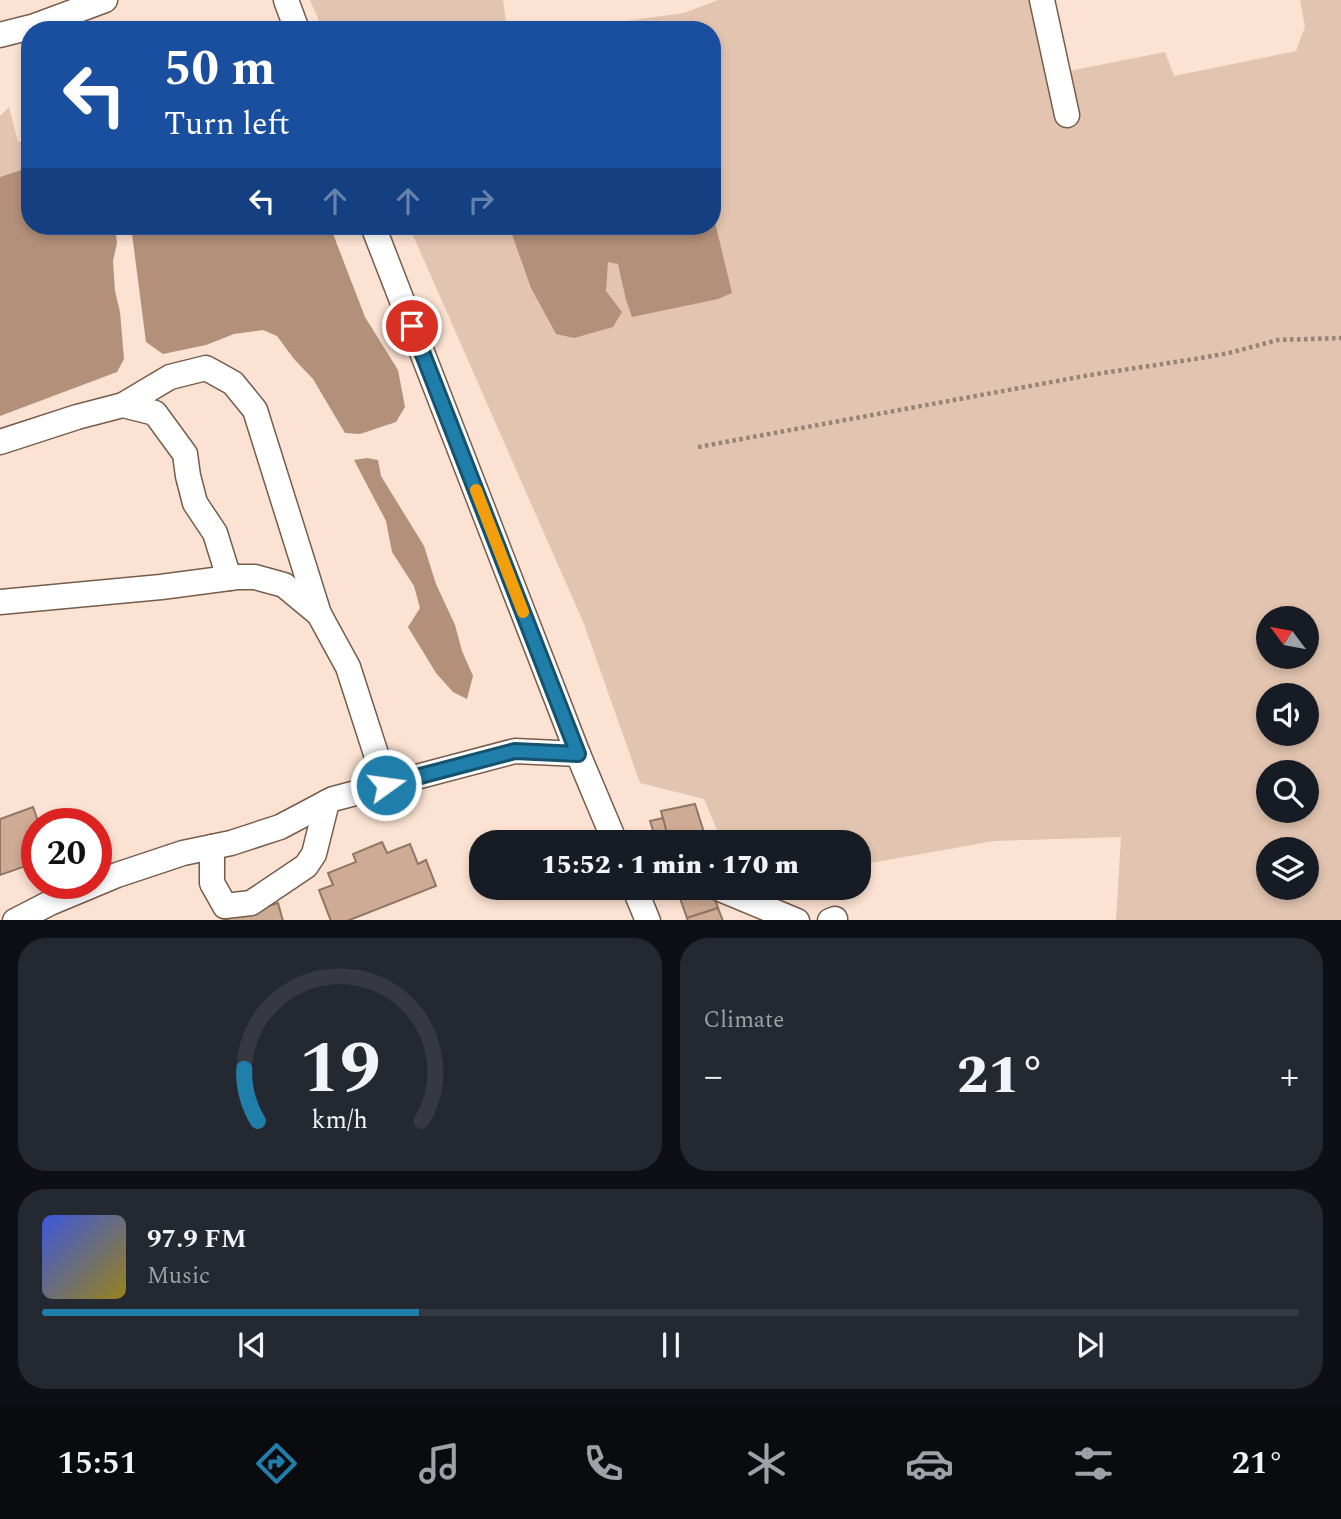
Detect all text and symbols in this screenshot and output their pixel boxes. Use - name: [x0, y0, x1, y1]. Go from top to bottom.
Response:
- text: 50 m: [164, 32, 275, 107]
- icon: left: [49, 49, 140, 140]
- text: Turn left: [164, 100, 290, 149]
- icon: left: [243, 182, 281, 220]
- icon: ahead: [316, 182, 354, 220]
- icon: ahead: [389, 182, 427, 220]
- icon: right: [462, 182, 500, 220]
- pin: [382, 296, 442, 356]
- icon: arrive: [393, 307, 431, 345]
- north arrow: [1256, 606, 1320, 668]
- map controls: [1256, 606, 1319, 900]
- button: sound: [1256, 683, 1319, 746]
- position arrow: [349, 748, 423, 822]
- button: search: [1256, 760, 1319, 823]
- speed limit sign: 20: [21, 808, 112, 899]
- button: layers: [1256, 837, 1319, 900]
- text: 15:52 · 1 min · 170 m: [541, 845, 799, 885]
- text: Climate: [704, 1003, 784, 1038]
- text: 19: [299, 1014, 381, 1125]
- text: 21°: [957, 1037, 1045, 1116]
- text: −: [704, 1048, 723, 1106]
- text: +: [1280, 1048, 1299, 1106]
- text: km/h: [312, 1101, 368, 1139]
- text: 97.9 FM: [147, 1219, 247, 1259]
- text: Music: [147, 1259, 210, 1294]
- icon: previous: [233, 1326, 271, 1364]
- icon: pause: [652, 1326, 690, 1364]
- icon: next: [1071, 1326, 1109, 1364]
- text: 15:51: [57, 1439, 138, 1488]
- icon: directions: [252, 1439, 301, 1488]
- icon: music: [415, 1439, 464, 1488]
- icon: phone: [579, 1439, 628, 1488]
- icon: climate: [742, 1439, 791, 1488]
- icon: car: [905, 1439, 954, 1488]
- icon: filters: [1069, 1439, 1118, 1488]
- text: 21°: [1232, 1439, 1284, 1488]

